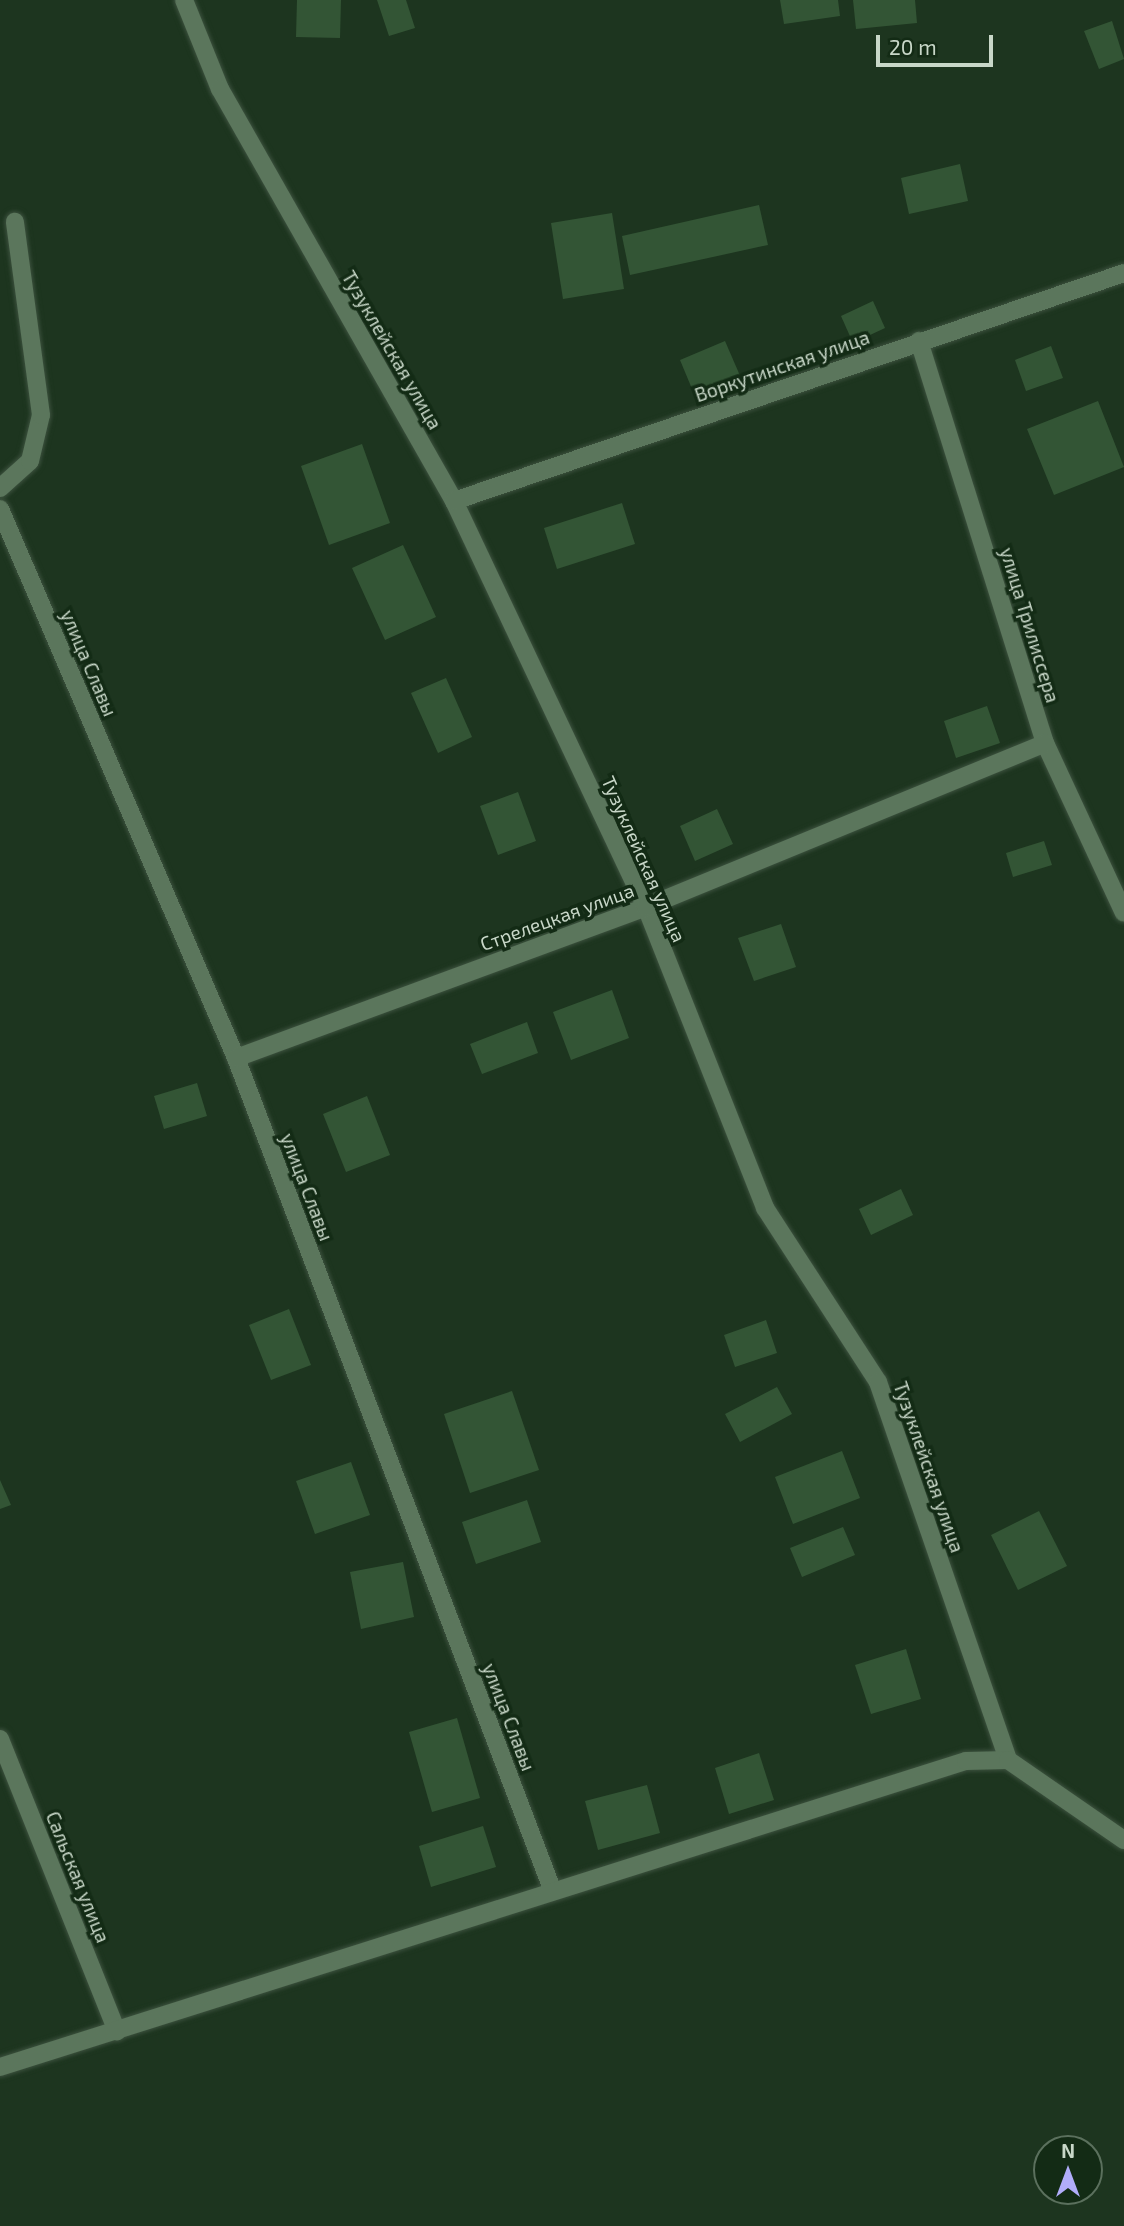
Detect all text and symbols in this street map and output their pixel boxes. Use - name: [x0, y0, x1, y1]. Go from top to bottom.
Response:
- scale bar: [879, 21, 996, 65]
- text: 20 m: [889, 34, 937, 59]
- street label: Тузуклейская улица: [337, 267, 447, 433]
- street label: Воркутинская улица: [692, 325, 872, 407]
- street label: улица Трилиссера: [996, 545, 1064, 705]
- street label: улица Славы: [56, 606, 122, 720]
- street label: Тузуклейская улица: [597, 773, 691, 945]
- street label: Стрелецкая улица: [477, 879, 637, 955]
- street label: улица Славы: [276, 1130, 338, 1244]
- street label: Тузуклейская улица: [889, 1379, 969, 1555]
- street label: улица Славы: [478, 1660, 540, 1774]
- street label: Сальская улица: [41, 1808, 115, 1946]
- north arrow: [1033, 2135, 1103, 2205]
- text: N: [1061, 2139, 1075, 2162]

